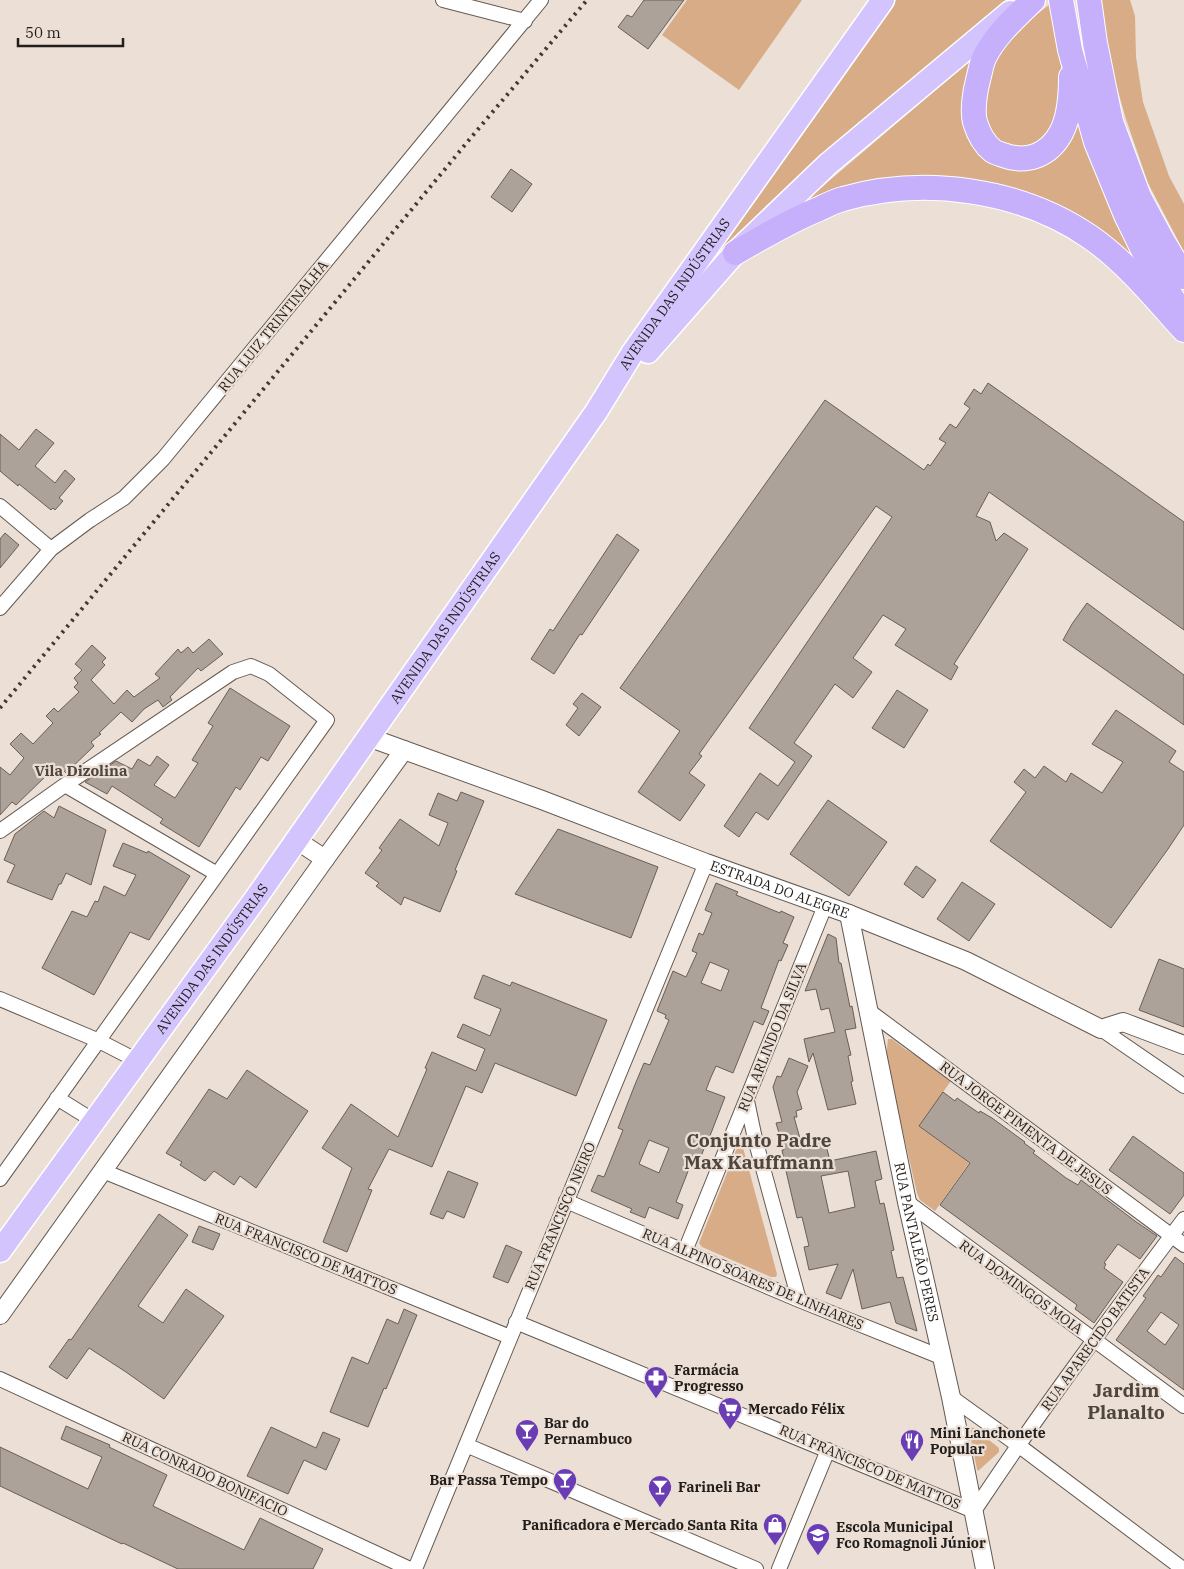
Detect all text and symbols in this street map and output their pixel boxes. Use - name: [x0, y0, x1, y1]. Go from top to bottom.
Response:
- scale bar: [18, 15, 122, 47]
- text: 50 m: [25, 23, 61, 42]
- street label: AVENIDA DAS INDÚSTRIAS: [615, 215, 734, 373]
- street label: RUA LUIZ TRINTINALHA: [214, 256, 332, 396]
- street label: AVENIDA DAS INDÚSTRIAS: [386, 548, 504, 707]
- district label: Vila Dizolina: [34, 761, 128, 780]
- street label: ESTRADA DO ALEGRE: [708, 856, 852, 922]
- street label: AVENIDA DAS INDÚSTRIAS: [151, 880, 272, 1037]
- street label: RUA ARLINDO DA SILVA: [734, 959, 810, 1114]
- street label: RUA JORGE PIMENTA DE JESUS: [936, 1057, 1116, 1199]
- district label: Conjunto Padre Max Kauffmann: [684, 1128, 834, 1174]
- street label: RUA FRANCISCO NEIRO: [521, 1139, 599, 1293]
- street label: RUA PANTALEÃO PERES: [890, 1161, 943, 1324]
- street label: RUA FRANCISCO DE MATTOS: [212, 1209, 400, 1299]
- street label: RUA ALPINO SOARES DE LINHARES: [640, 1224, 866, 1334]
- street label: RUA DOMINGOS MOIA: [956, 1236, 1087, 1338]
- street label: RUA APARECIDO BATISTA: [1037, 1263, 1153, 1414]
- place label: Farmácia Progresso: [674, 1361, 744, 1395]
- pharmacy icon: Farmácia Progresso: [643, 1365, 669, 1399]
- district label: Jardim Planalto: [1087, 1378, 1165, 1424]
- supermarket icon: Mercado Félix: [717, 1396, 743, 1430]
- place label: Mercado Félix: [748, 1400, 845, 1418]
- place label: Bar do Pernambuco: [544, 1414, 632, 1448]
- bar icon: Bar do Pernambuco: [514, 1418, 540, 1452]
- street label: RUA FRANCISCO DE MATTOS: [777, 1421, 963, 1513]
- place label: Mini Lanchonete Popular: [930, 1424, 1046, 1458]
- street label: RUA CONRADO BONIFACIO: [119, 1428, 291, 1520]
- restaurant icon: Mini Lanchonete Popular: [899, 1428, 925, 1462]
- bar icon: Bar Passa Tempo: [552, 1467, 578, 1501]
- place label: Bar Passa Tempo: [429, 1471, 548, 1489]
- bar icon: Farineli Bar: [647, 1474, 673, 1508]
- place label: Farineli Bar: [678, 1478, 761, 1496]
- shop icon: Panificadora e Mercado Santa Rita: [762, 1512, 788, 1546]
- place label: Panificadora e Mercado Santa Rita: [522, 1516, 758, 1534]
- place label: Escola Municipal Fco Romagnoli Júnior: [836, 1518, 986, 1552]
- school or university icon: Escola Municipal Fco Romagnoli Júnior: [805, 1522, 831, 1556]

